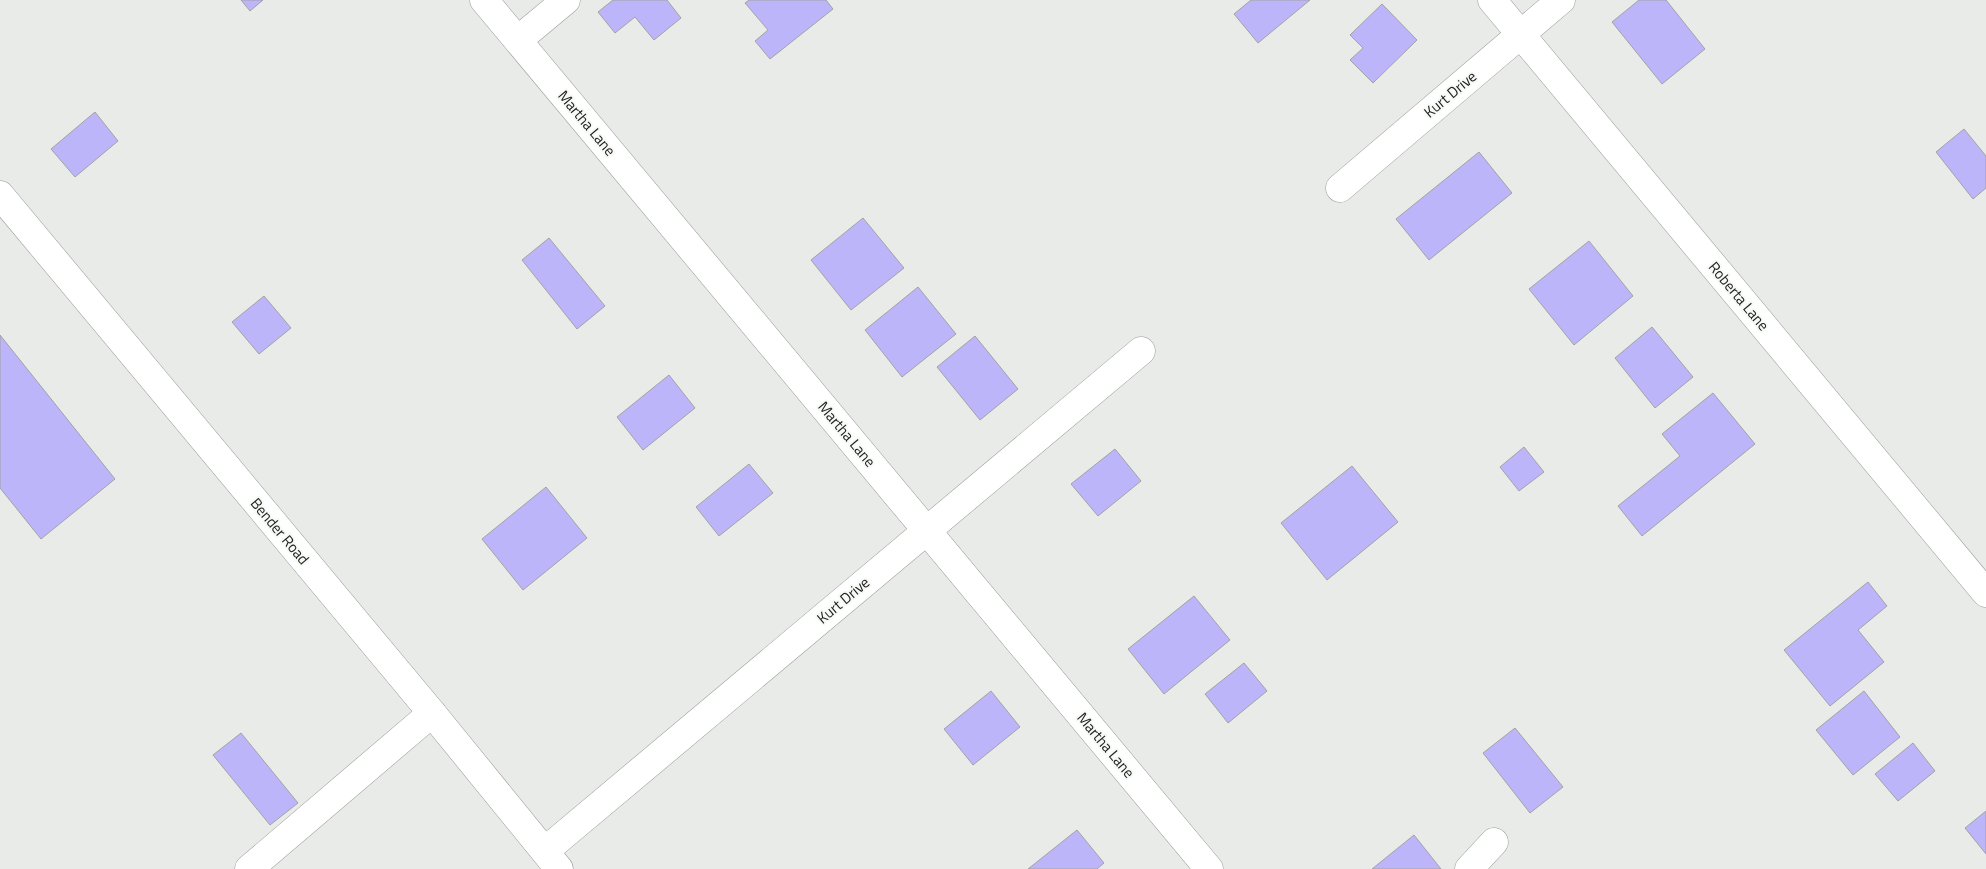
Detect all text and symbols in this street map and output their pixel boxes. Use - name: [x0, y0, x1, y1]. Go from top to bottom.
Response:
- street label: Kurt Drive: [1419, 65, 1481, 123]
- street label: Martha Lane: [553, 85, 621, 161]
- street label: Roberta Lane: [1703, 256, 1775, 336]
- street label: Martha Lane: [813, 396, 881, 472]
- street label: Bender Road: [245, 492, 315, 570]
- street label: Kurt Drive: [812, 571, 874, 629]
- street label: Martha Lane: [1072, 707, 1140, 783]

